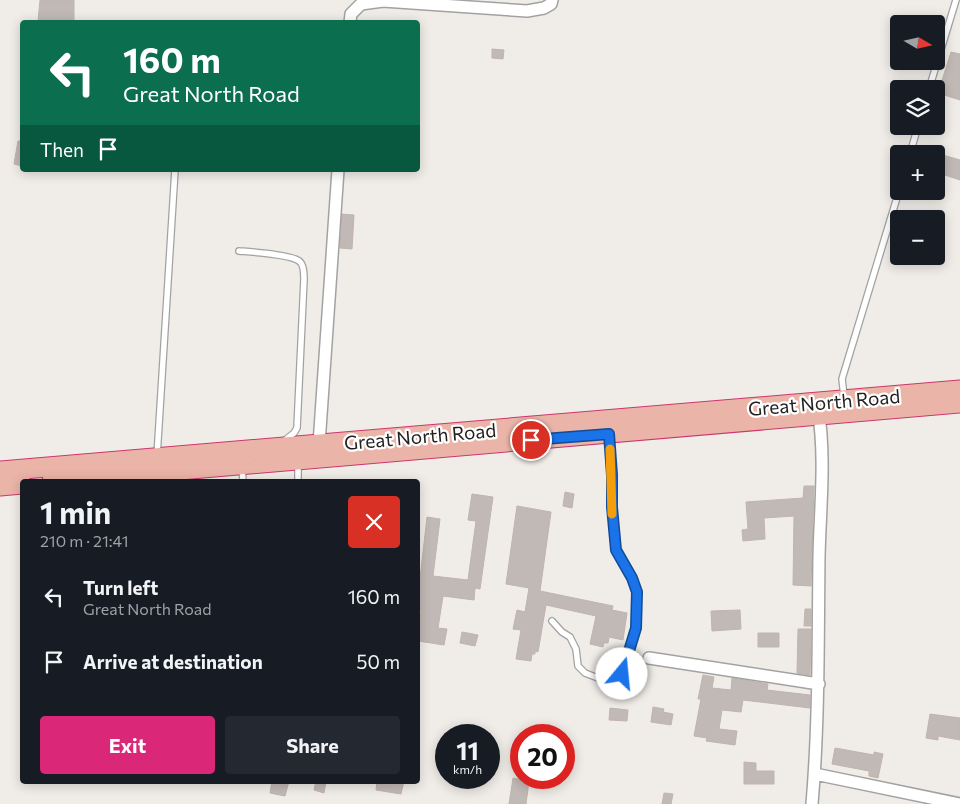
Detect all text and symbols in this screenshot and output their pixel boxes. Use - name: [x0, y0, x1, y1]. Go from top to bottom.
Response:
- north arrow: [890, 15, 945, 70]
- map controls: [890, 15, 945, 265]
- text: 160 m: [123, 37, 221, 80]
- icon: left: [40, 40, 105, 105]
- text: Great North Road: [123, 80, 300, 107]
- button: layers: [890, 80, 945, 135]
- icon: arrive: [94, 135, 122, 163]
- text: Then: [40, 138, 84, 161]
- button: +: [890, 145, 945, 200]
- button: −: [890, 210, 945, 265]
- street label: Great North Road: [747, 384, 901, 420]
- street label: Great North Road: [343, 418, 497, 454]
- pin: [510, 419, 552, 461]
- icon: arrive: [517, 426, 545, 454]
- text: 1 min: [40, 493, 111, 530]
- button: close: [348, 496, 400, 548]
- text: 210 m · 21:41: [40, 531, 129, 550]
- text: Turn left: [83, 576, 158, 599]
- icon: left: [40, 583, 68, 611]
- text: 160 m: [348, 585, 400, 608]
- text: Great North Road: [83, 599, 211, 618]
- position arrow: [595, 647, 647, 699]
- icon: arrive: [40, 648, 68, 676]
- text: Arrive at destination: [83, 650, 263, 673]
- text: 50 m: [356, 650, 400, 673]
- button: Exit: [40, 716, 215, 774]
- button: Share: [225, 716, 400, 774]
- speed limit sign: 20: [510, 724, 575, 789]
- text: 11: [456, 735, 479, 765]
- text: km/h: [453, 762, 482, 776]

